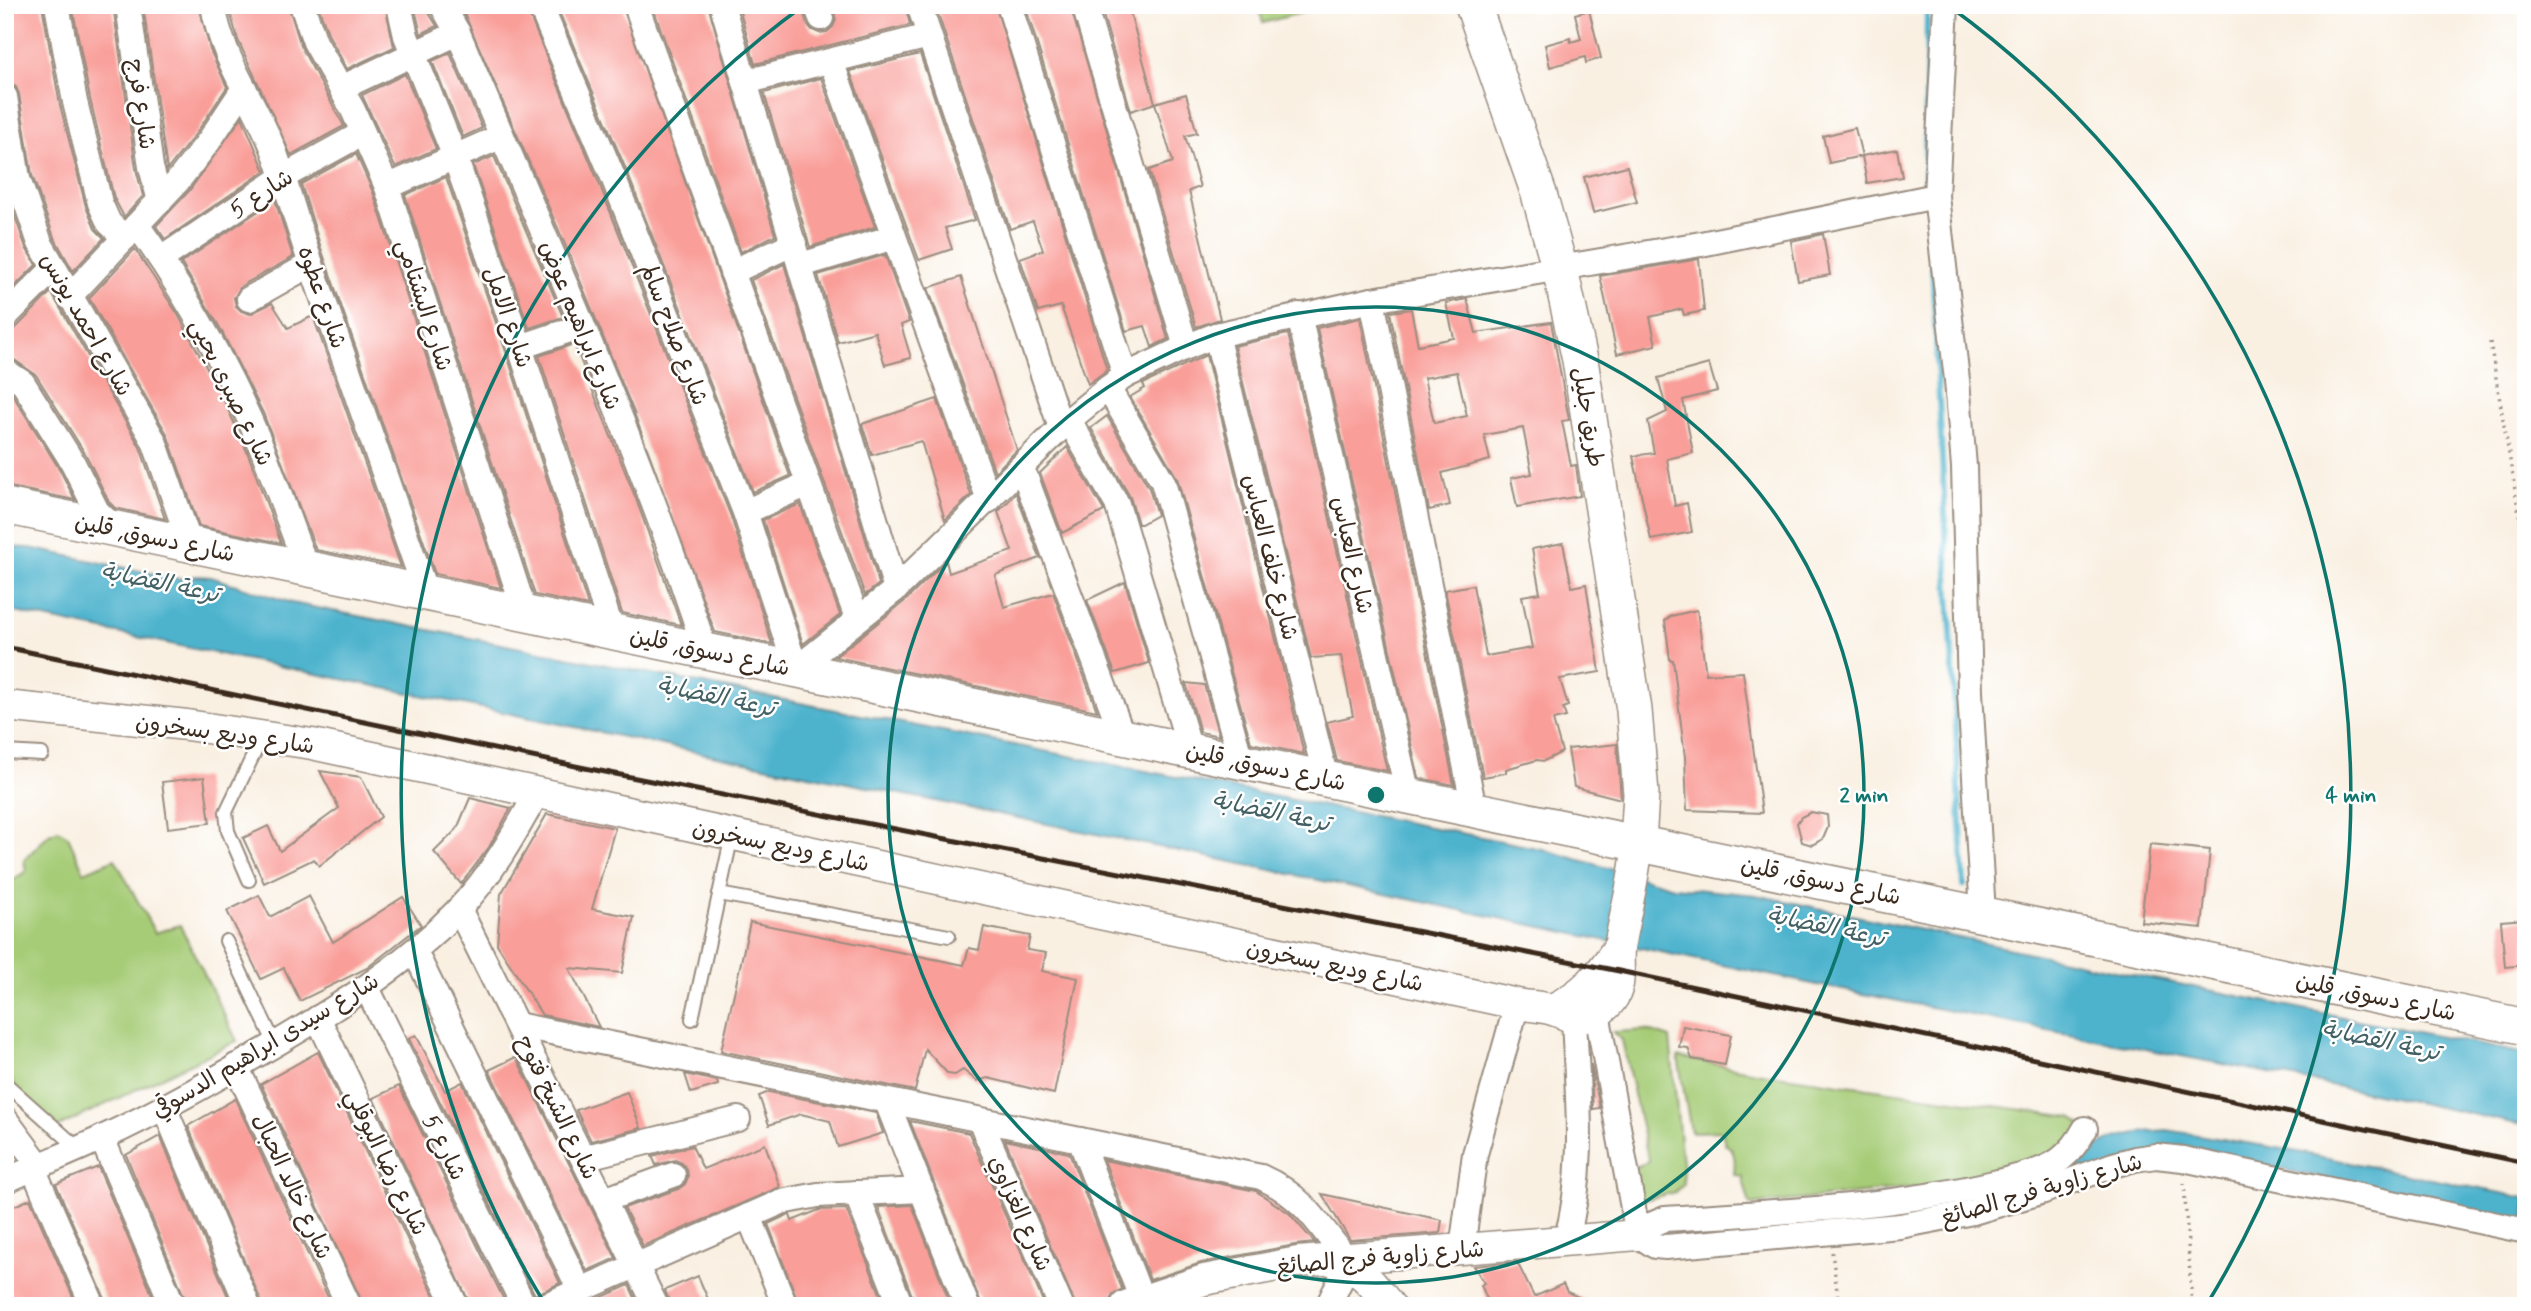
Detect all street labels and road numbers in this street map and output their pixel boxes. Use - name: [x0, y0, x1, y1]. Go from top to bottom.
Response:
- street label: شارع فرج: [119, 57, 161, 152]
- street label: شارع 5: [225, 163, 300, 226]
- street label: شارع البشتامي: [384, 236, 458, 376]
- street label: شارع ابراهيم عوض: [531, 237, 627, 415]
- street label: شارع عطوه: [290, 242, 353, 353]
- street label: شارع احمد يونس: [32, 248, 138, 402]
- street label: شارع صلاح سالم: [631, 259, 714, 410]
- street label: شارع الامل: [476, 263, 538, 372]
- street label: شارع صبرى يحيي: [178, 314, 279, 473]
- street label: طريق جليل: [1564, 365, 1610, 470]
- street label: شارع خلف العباس: [1234, 471, 1304, 644]
- street label: شارع العباس: [1323, 494, 1379, 617]
- street label: شارع دسوق, قلين: [72, 507, 237, 571]
- street label: شارع دسوق, قلين: [627, 621, 792, 685]
- street label: شارع وديع بسخرون: [133, 708, 316, 762]
- street label: شارع دسوق, قلين: [1183, 736, 1348, 800]
- street label: شارع وديع بسخرون: [689, 814, 872, 880]
- street label: شارع دسوق, قلين: [1738, 850, 1903, 914]
- street label: شارع وديع بسخرون: [1243, 934, 1426, 1000]
- street label: شارع سيدى ابراهيم الدسوقي: [146, 966, 386, 1127]
- street label: شارع دسوق, قلين: [2293, 966, 2458, 1030]
- street label: شارع الشيخ فتوح: [508, 1030, 604, 1185]
- street label: شارع رضا البوقلي: [333, 1085, 434, 1243]
- street label: شارع خالد الحبال: [244, 1109, 338, 1265]
- street label: شارع 5: [414, 1110, 472, 1186]
- street label: شارع زاوية فرج الصائغ: [1937, 1148, 2146, 1234]
- street label: شارع الغزاوي: [980, 1151, 1058, 1276]
- street label: شارع زاوية فرج الصائغ: [1275, 1235, 1485, 1283]

